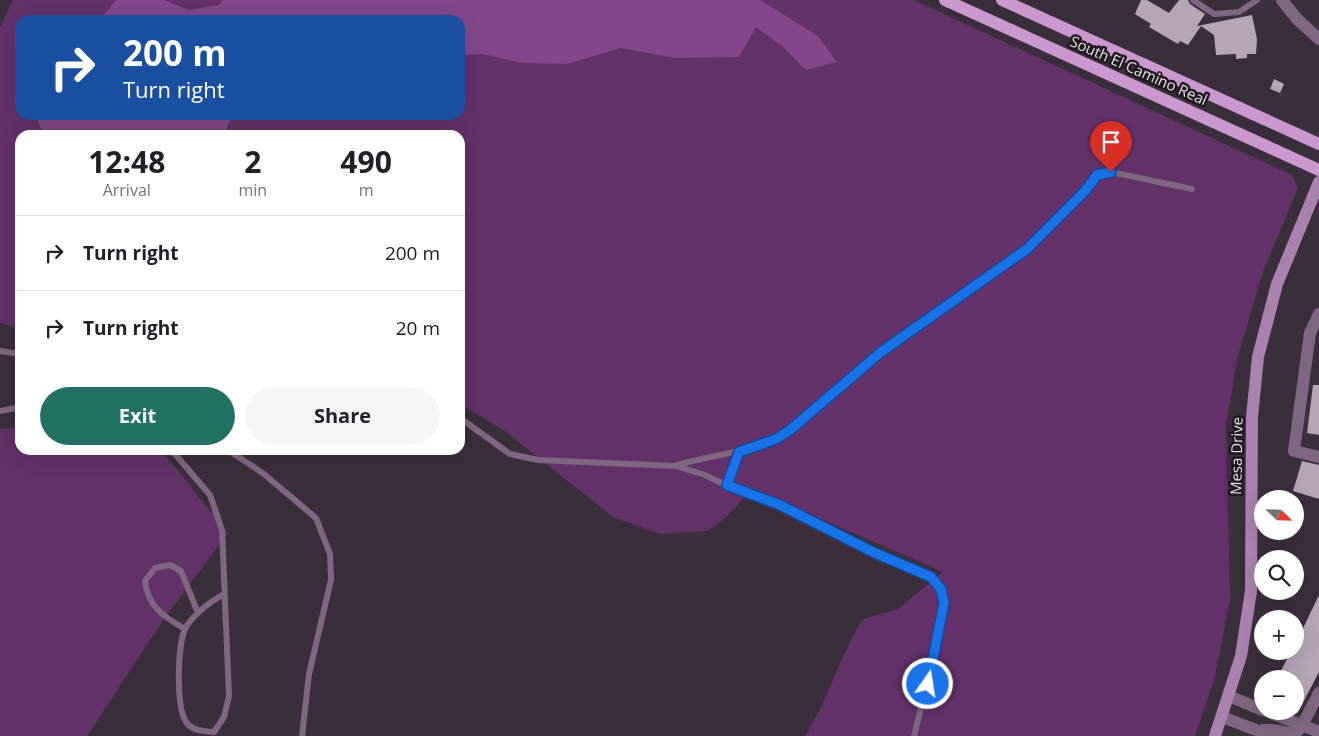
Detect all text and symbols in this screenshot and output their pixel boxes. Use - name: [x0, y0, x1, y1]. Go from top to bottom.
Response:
- text: 200 m: [123, 29, 227, 76]
- street label: South El Camino Real: [1067, 31, 1211, 109]
- icon: right: [40, 35, 105, 100]
- text: Turn right: [123, 74, 225, 104]
- pin: [1090, 121, 1132, 172]
- icon: arrive: [1097, 128, 1125, 156]
- text: 12:48: [88, 141, 165, 182]
- text: 2: [244, 141, 261, 182]
- text: 490: [340, 141, 392, 182]
- text: Arrival: [103, 179, 151, 201]
- text: min: [239, 179, 267, 201]
- text: m: [359, 179, 374, 201]
- icon: right: [40, 239, 68, 267]
- text: Turn right: [83, 240, 178, 266]
- text: 200 m: [385, 240, 440, 266]
- icon: right: [40, 314, 68, 342]
- text: Turn right: [83, 315, 178, 341]
- text: 20 m: [396, 315, 440, 341]
- button: Exit: [40, 387, 235, 445]
- button: Share: [245, 387, 440, 445]
- street label: Mesa Drive: [1225, 417, 1247, 495]
- north arrow: [1254, 490, 1304, 540]
- map controls: [1254, 490, 1304, 720]
- button: search: [1254, 550, 1304, 600]
- button: +: [1254, 610, 1304, 660]
- position arrow: [901, 657, 953, 709]
- button: −: [1254, 670, 1304, 720]

